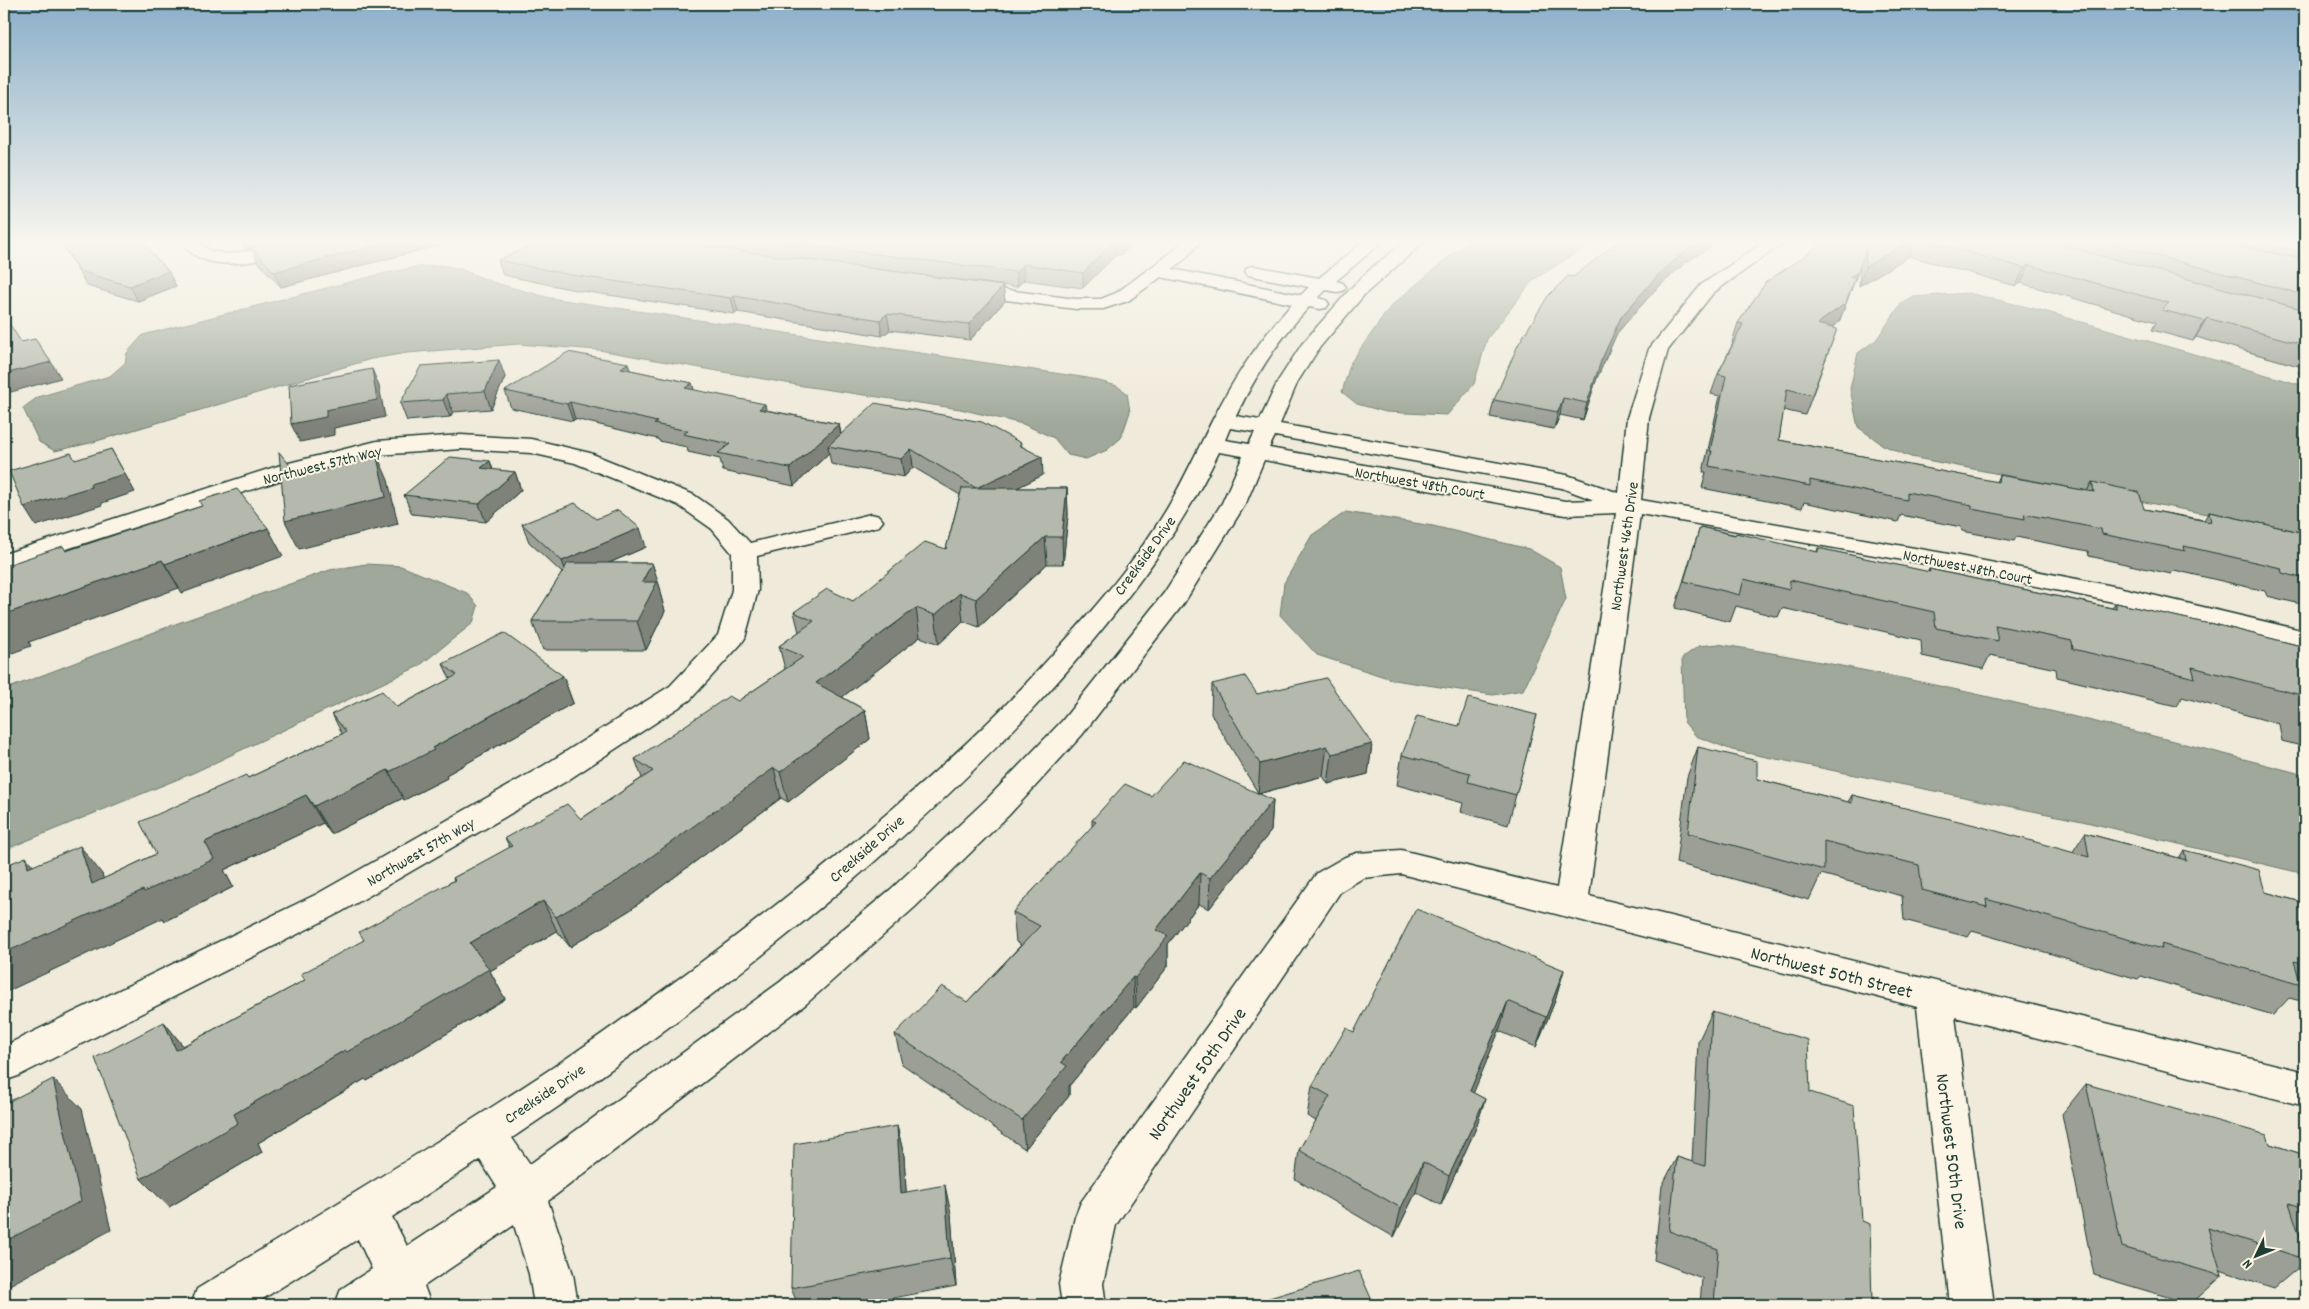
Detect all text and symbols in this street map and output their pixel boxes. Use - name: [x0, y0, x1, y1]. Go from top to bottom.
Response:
- street label: Northwest 57th Way: [261, 440, 385, 492]
- street label: Northwest 48th Court: [1353, 462, 1486, 507]
- street label: Northwest 46th Drive: [1605, 480, 1646, 612]
- street label: Creekside Drive: [1109, 512, 1183, 601]
- street label: Northwest 48th Court: [1901, 545, 2034, 592]
- street label: Creekside Drive: [825, 811, 910, 889]
- street label: Northwest 57th Way: [363, 813, 480, 893]
- street label: Northwest 50th Street: [1747, 941, 1915, 1008]
- street label: Northwest 50th Drive: [1143, 1003, 1255, 1147]
- street label: Creekside Drive: [500, 1059, 590, 1131]
- street label: Northwest 50th Drive: [1927, 1072, 1972, 1231]
- north arrow: [2232, 1232, 2282, 1282]
- text: N: [2238, 1254, 2258, 1273]

